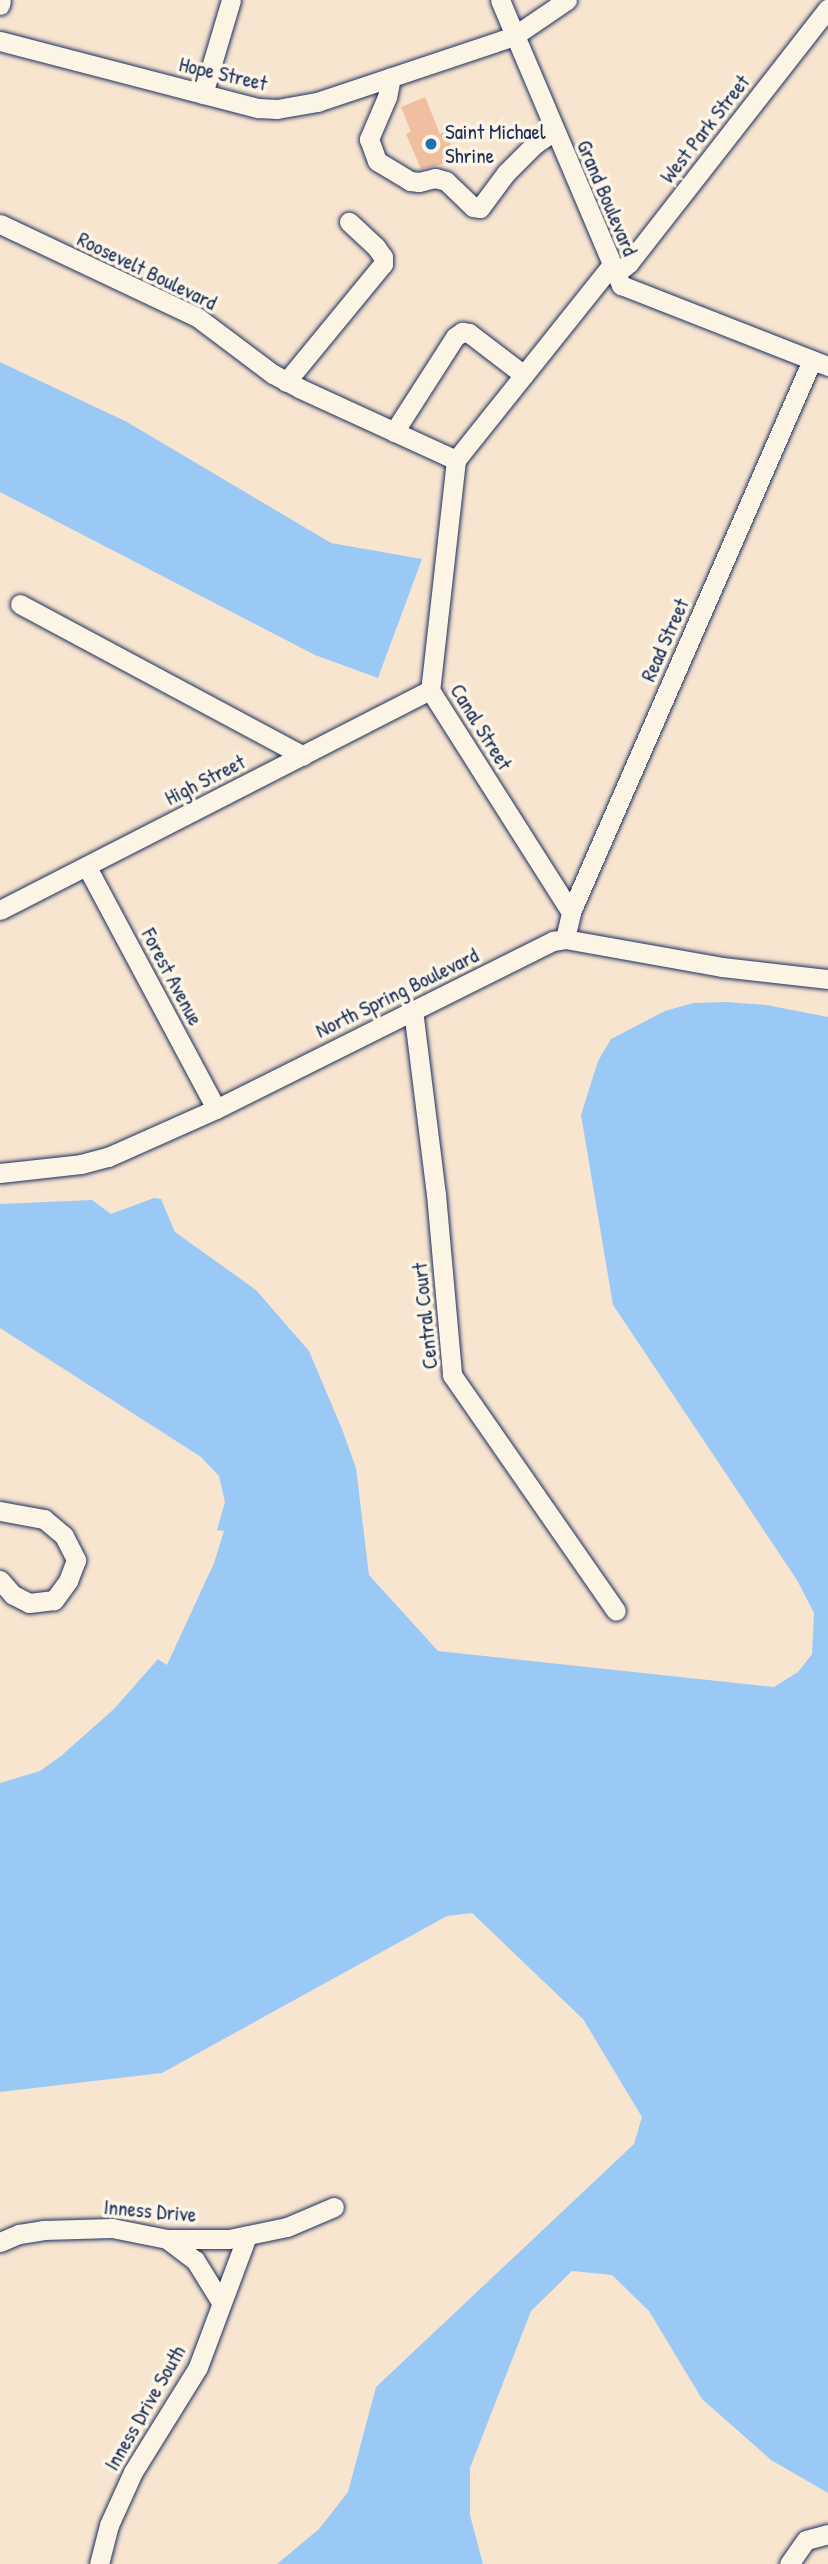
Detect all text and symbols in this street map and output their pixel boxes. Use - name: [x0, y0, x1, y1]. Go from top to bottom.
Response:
- street label: Hope Street: [177, 52, 269, 96]
- street label: West Park Street: [655, 70, 755, 188]
- place label: Saint Michael Shrine: [445, 119, 545, 169]
- marker: Saint Michael Shrine: [423, 136, 439, 152]
- street label: Grand Boulevard: [571, 136, 643, 260]
- street label: Roosevelt Boulevard: [73, 226, 221, 316]
- street label: Read Street: [636, 595, 694, 685]
- street label: Canal Street: [445, 679, 517, 775]
- street label: High Street: [161, 749, 249, 811]
- street label: Forest Avenue: [136, 924, 208, 1030]
- street label: North Spring Boulevard: [311, 943, 483, 1043]
- street label: Central Court: [407, 1261, 443, 1371]
- street label: Inness Drive: [103, 2194, 197, 2228]
- street label: Inness Drive South: [99, 2341, 191, 2475]

